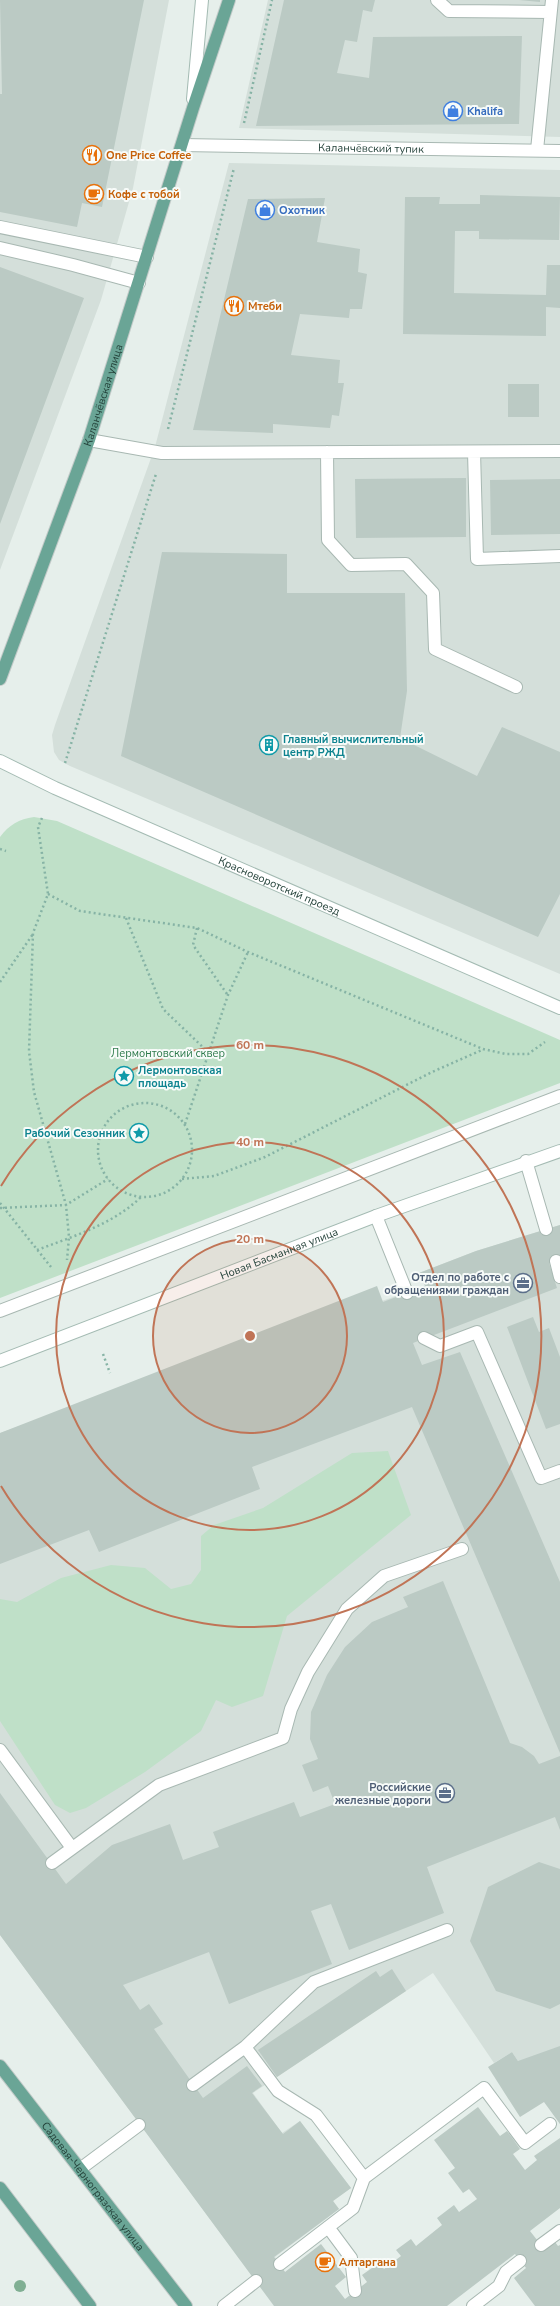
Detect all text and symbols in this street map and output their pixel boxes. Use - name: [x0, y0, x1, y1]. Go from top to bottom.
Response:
- shop icon: Khalifa: [442, 100, 464, 122]
- place label: Khalifa: [467, 104, 503, 119]
- street label: Каланчёвский тупик: [318, 140, 424, 157]
- restaurant icon: One Price Coffee: [81, 144, 103, 166]
- place label: One Price Coffee: [106, 148, 191, 163]
- cafe icon: Кофе с тобой: [83, 183, 105, 205]
- place label: Кофе с тобой: [108, 187, 180, 202]
- shop icon: Охотник: [254, 199, 276, 221]
- place label: Охотник: [279, 203, 326, 218]
- restaurant icon: Мтеби: [223, 295, 245, 317]
- place label: Мтеби: [248, 299, 282, 314]
- street label: Каланчёвская улица: [80, 342, 127, 449]
- place label: Главный вычислительный центр РЖД: [283, 732, 424, 760]
- building icon: Главный вычислительный центр РЖД: [258, 734, 280, 756]
- street label: Красноворотский проезд: [216, 853, 343, 919]
- text: 60 m: [236, 1037, 264, 1053]
- park label: Лермонтовский сквер: [111, 1046, 225, 1061]
- place label: Лермонтовская площадь: [138, 1063, 222, 1091]
- place icon: Лермонтовская площадь: [113, 1065, 135, 1087]
- place icon: Рабочий Сезонник: [128, 1122, 150, 1144]
- place label: Рабочий Сезонник: [24, 1126, 126, 1141]
- text: 40 m: [236, 1134, 264, 1150]
- street label: Новая Басманная улица: [218, 1224, 340, 1283]
- text: 20 m: [236, 1231, 264, 1247]
- place label: Отдел по работе с обращениями граждан: [384, 1270, 510, 1298]
- office icon: Отдел по работе с обращениями граждан: [512, 1272, 534, 1294]
- centre of rings: [243, 1329, 257, 1343]
- place label: Российские железные дороги: [334, 1780, 431, 1808]
- office icon: Российские железные дороги: [434, 1782, 456, 1804]
- street label: Садовая-Черногрязская улица: [38, 2119, 148, 2254]
- cafe icon: Алтаргана: [314, 2251, 336, 2273]
- place label: Алтаргана: [339, 2255, 396, 2270]

